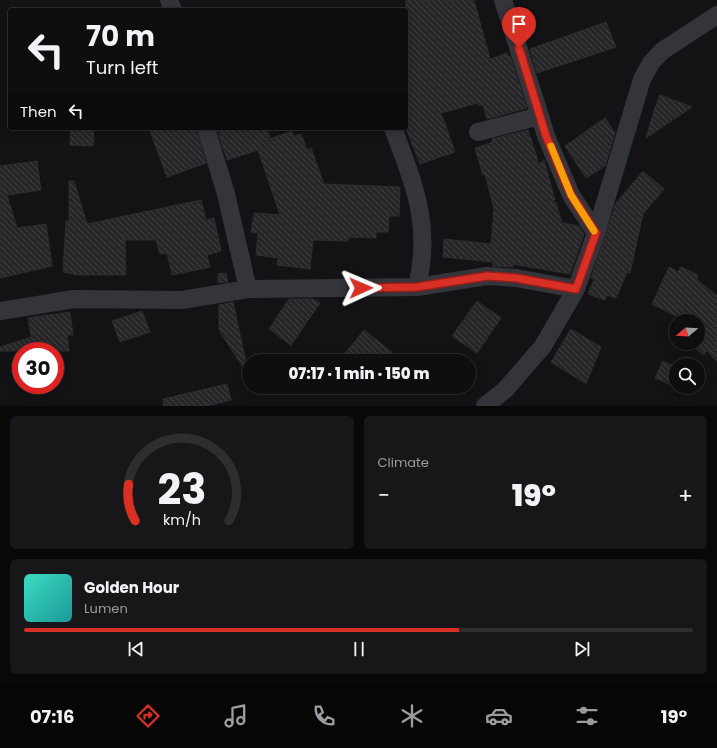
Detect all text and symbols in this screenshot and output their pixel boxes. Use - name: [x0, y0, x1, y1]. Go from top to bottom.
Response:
- pin: [502, 7.0, 536, 48]
- icon: arrive: [508, 13, 530, 35]
- text: 70 m: [86, 17, 155, 56]
- icon: left: [20, 24, 72, 76]
- text: Turn left: [86, 55, 158, 80]
- icon: left: [65, 100, 87, 122]
- text: Then: [20, 101, 57, 122]
- position arrow: [340, 267, 382, 309]
- north arrow: [669, 314, 705, 350]
- map controls: [669, 314, 705, 394]
- speed limit sign: 30: [12, 342, 64, 394]
- button: search: [669, 358, 705, 394]
- text: 07:17 · 1 min · 150 m: [288, 363, 430, 384]
- text: Climate: [378, 453, 429, 472]
- text: 23: [157, 459, 206, 518]
- text: 19°: [512, 474, 556, 517]
- text: −: [378, 480, 390, 511]
- text: +: [678, 480, 693, 511]
- text: km/h: [163, 509, 201, 529]
- text: Golden Hour: [84, 577, 179, 598]
- text: Lumen: [84, 599, 128, 618]
- icon: previous: [125, 638, 147, 660]
- icon: pause: [348, 638, 370, 660]
- icon: next: [571, 638, 593, 660]
- icon: directions: [134, 702, 162, 730]
- icon: music: [222, 702, 250, 730]
- icon: phone: [310, 702, 338, 730]
- icon: climate: [398, 702, 426, 730]
- icon: car: [485, 702, 513, 730]
- icon: filters: [573, 702, 601, 730]
- text: 07:16: [30, 704, 75, 729]
- text: 19°: [661, 704, 687, 729]

